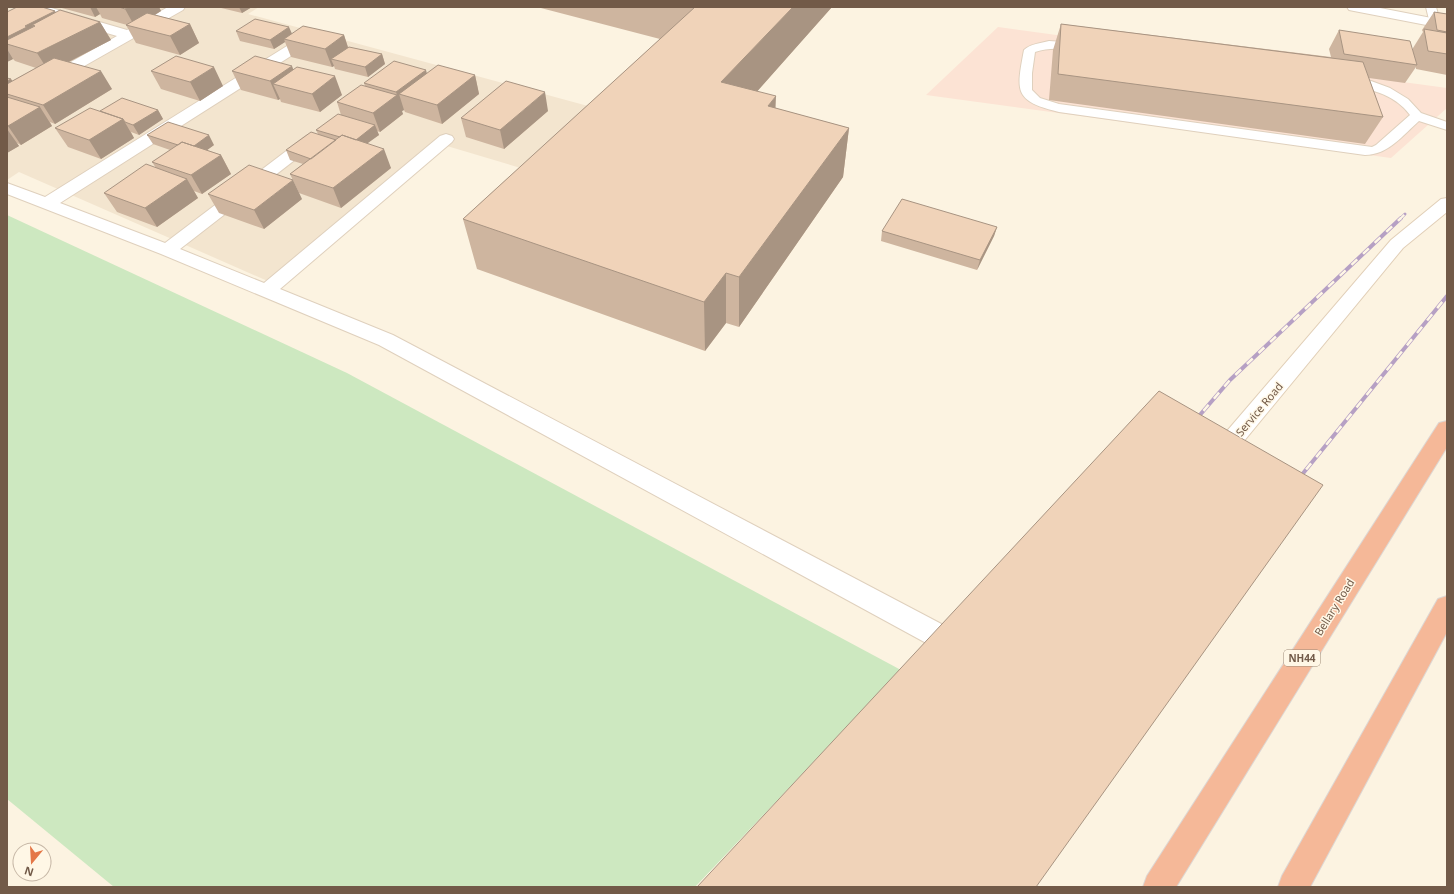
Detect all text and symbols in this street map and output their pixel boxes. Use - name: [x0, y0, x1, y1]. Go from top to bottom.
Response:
- street label: Service Road: [1232, 379, 1286, 439]
- street label: Bellary Road: [1311, 576, 1357, 638]
- road number: NH44: [1284, 650, 1320, 666]
- north arrow: [12, 842, 52, 882]
- text: N: [22, 863, 35, 881]

